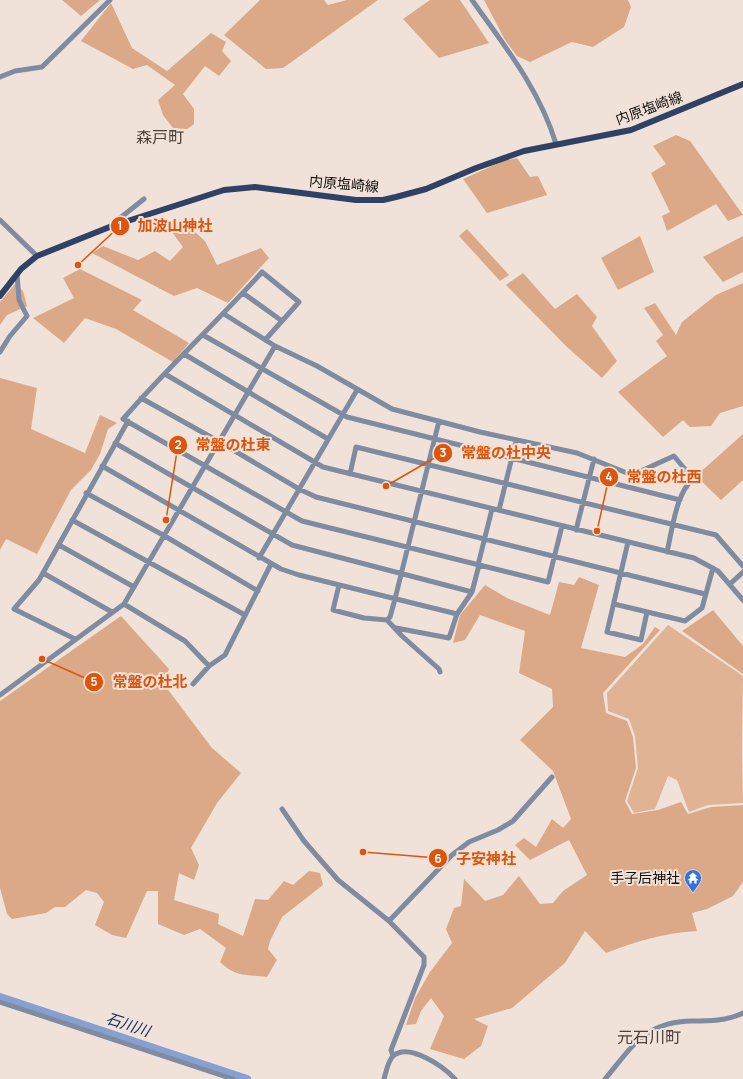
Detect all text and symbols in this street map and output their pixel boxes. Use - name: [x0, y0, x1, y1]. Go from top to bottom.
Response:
- street label: 内原塩崎線: [613, 87, 685, 128]
- district label: 森戸町: [136, 126, 184, 148]
- street label: 内原塩崎線: [308, 171, 380, 196]
- callout: 加波山神社: [110, 213, 221, 240]
- text: 加波山神社: [137, 215, 213, 236]
- text: 1: [117, 217, 123, 234]
- callout: 常盤の杜東: [168, 431, 279, 458]
- text: 常盤の杜東: [195, 434, 271, 455]
- text: 2: [174, 436, 182, 453]
- callout: 常盤の杜中央: [433, 440, 559, 467]
- text: 常盤の杜中央: [461, 442, 551, 463]
- text: 3: [440, 444, 447, 461]
- callout: 常盤の杜西: [599, 463, 710, 490]
- text: 常盤の杜西: [626, 466, 702, 487]
- text: 4: [605, 468, 613, 485]
- callout: 常盤の杜北: [84, 668, 195, 695]
- text: 常盤の杜北: [112, 671, 188, 692]
- text: 5: [90, 673, 98, 690]
- callout: 子安神社: [428, 845, 524, 872]
- text: 子安神社: [456, 848, 516, 869]
- text: 6: [434, 850, 442, 867]
- place label: 手子后神社: [610, 868, 680, 887]
- temple icon: 手子后神社: [683, 868, 703, 893]
- water label: 石川川: [104, 1008, 155, 1042]
- district label: 元石川町: [617, 1026, 681, 1048]

